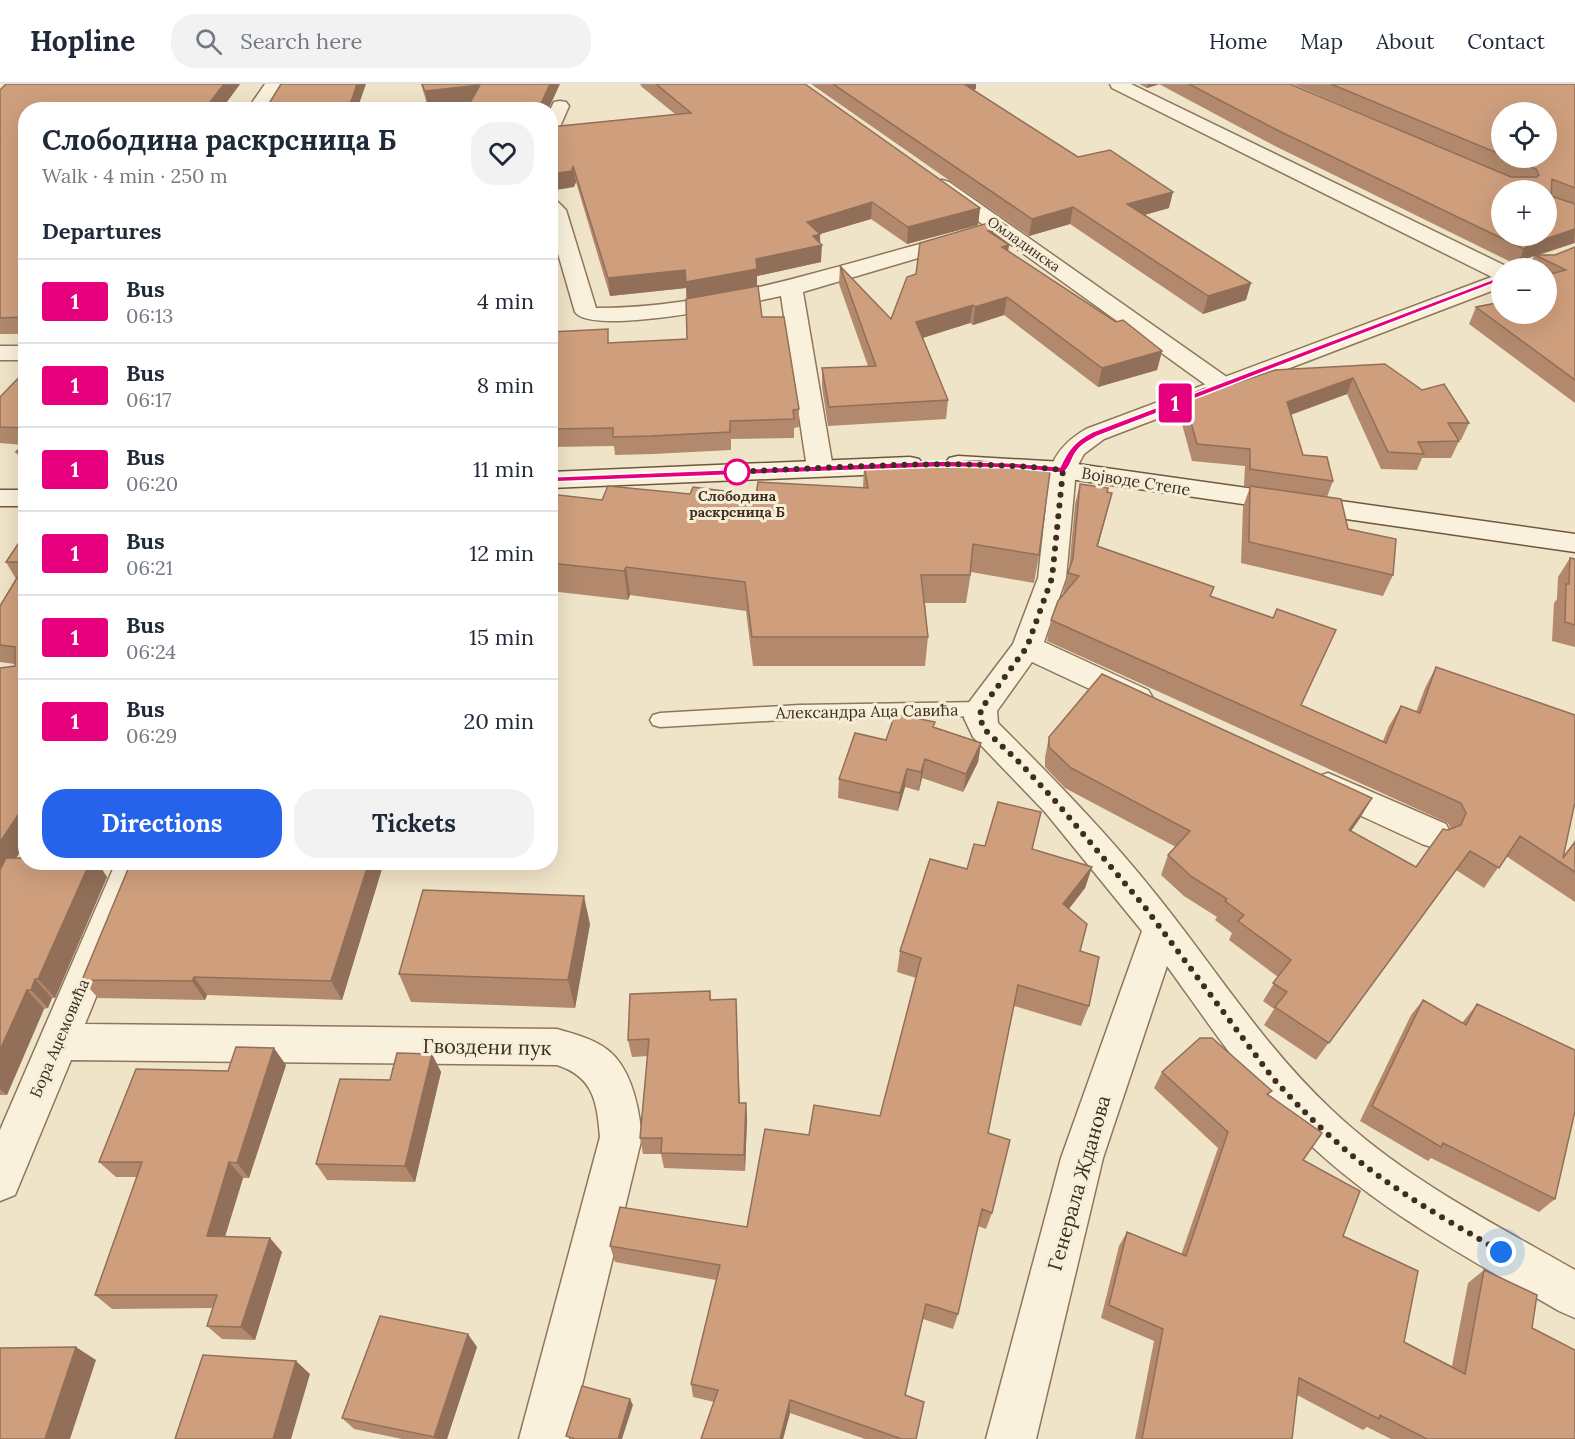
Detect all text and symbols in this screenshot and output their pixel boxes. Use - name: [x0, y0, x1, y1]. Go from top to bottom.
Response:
- search box: [171, 14, 591, 68]
- text: Hopline: [30, 23, 135, 59]
- icon: search: [192, 25, 225, 58]
- text: Search here: [240, 27, 362, 55]
- text: Home: [1209, 28, 1267, 55]
- text: Map: [1300, 28, 1343, 55]
- text: About: [1376, 28, 1434, 55]
- text: Contact: [1467, 28, 1545, 55]
- map controls: [1491, 102, 1557, 324]
- button: locate: [1491, 102, 1557, 168]
- text: Слободина раскрсница Б: [42, 122, 396, 158]
- button: heart: [471, 122, 534, 185]
- text: Walk · 4 min · 250 m: [42, 163, 228, 188]
- button: +: [1491, 180, 1557, 246]
- street label: Омладинска: [984, 212, 1064, 276]
- text: Departures: [42, 217, 161, 245]
- button: −: [1491, 258, 1557, 324]
- text: Bus: [126, 275, 165, 303]
- text: 4 min: [477, 287, 534, 315]
- text: 1: [71, 288, 79, 315]
- text: 06:13: [126, 303, 173, 328]
- text: Bus: [126, 359, 165, 387]
- text: 8 min: [477, 371, 534, 399]
- text: 1: [71, 372, 79, 399]
- line badge: 1: [1156, 384, 1194, 422]
- text: 06:17: [126, 387, 171, 412]
- text: 1: [1171, 390, 1179, 417]
- text: Bus: [126, 443, 165, 471]
- text: 11 min: [473, 455, 534, 483]
- text: 1: [71, 456, 79, 483]
- marker: Слободина раскрсница Б: [724, 459, 750, 485]
- street label: Војводе Степе: [1080, 463, 1192, 500]
- text: 06:20: [126, 471, 178, 496]
- place label: Слободина раскрсница Б: [689, 487, 785, 521]
- text: Bus: [126, 527, 165, 555]
- text: 12 min: [469, 539, 534, 567]
- text: 1: [71, 540, 79, 567]
- text: 06:21: [126, 555, 173, 580]
- text: Bus: [126, 611, 165, 639]
- text: 15 min: [469, 623, 534, 651]
- text: 1: [71, 624, 79, 651]
- text: 06:24: [126, 639, 176, 664]
- text: Bus: [126, 695, 165, 723]
- street label: Александра Аца Савића: [774, 699, 959, 723]
- text: 20 min: [464, 707, 534, 735]
- text: 1: [71, 708, 79, 735]
- text: 06:29: [126, 723, 177, 748]
- button: Directions: [42, 789, 282, 858]
- button: Tickets: [294, 789, 534, 858]
- street label: Бора Аџемовића: [25, 976, 93, 1100]
- street label: Гвоздени пук: [422, 1033, 552, 1060]
- street label: Генерала Жданова: [1042, 1092, 1115, 1273]
- your location: [1486, 1237, 1516, 1267]

